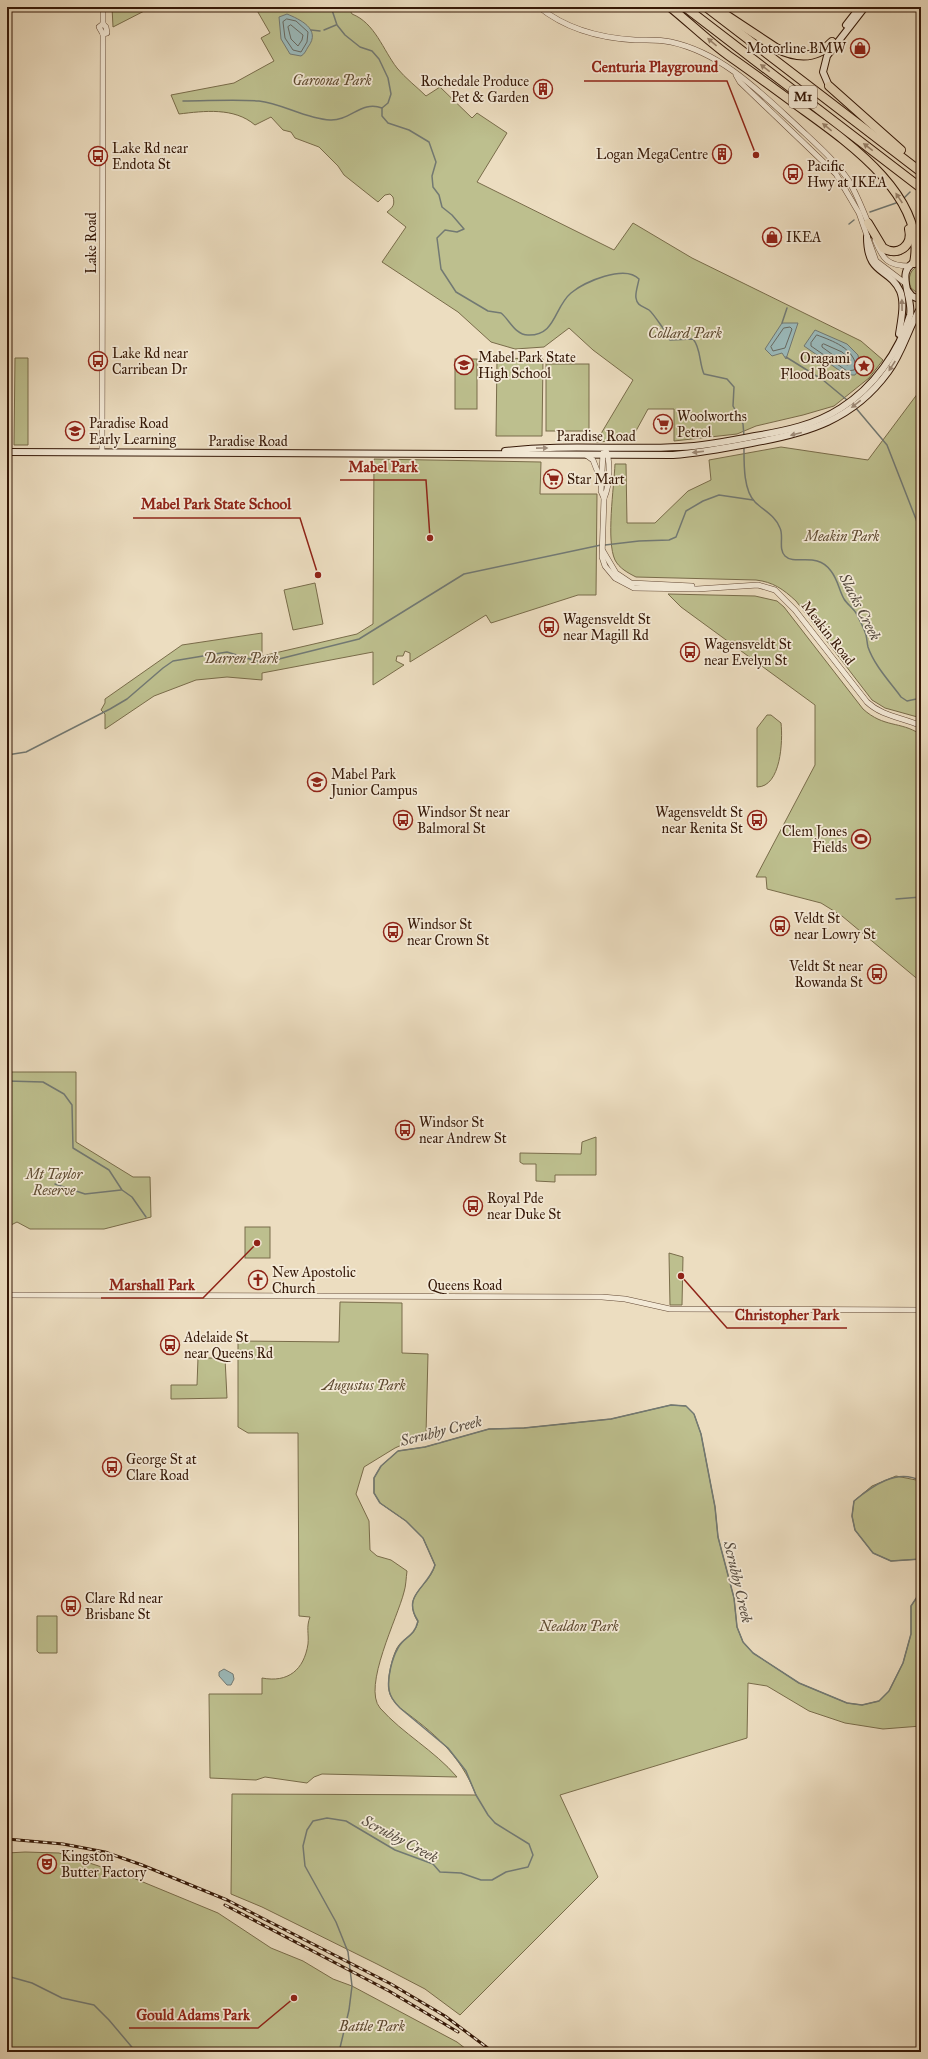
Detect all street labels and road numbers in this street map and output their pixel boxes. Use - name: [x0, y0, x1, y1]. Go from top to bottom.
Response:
- road number: M1: [789, 86, 817, 108]
- street label: Lake Road: [83, 212, 100, 274]
- street label: Paradise Road: [556, 428, 636, 445]
- street label: Paradise Road: [208, 433, 288, 450]
- street label: Meakin Road: [798, 598, 858, 668]
- street label: Queens Road: [428, 1277, 502, 1294]

